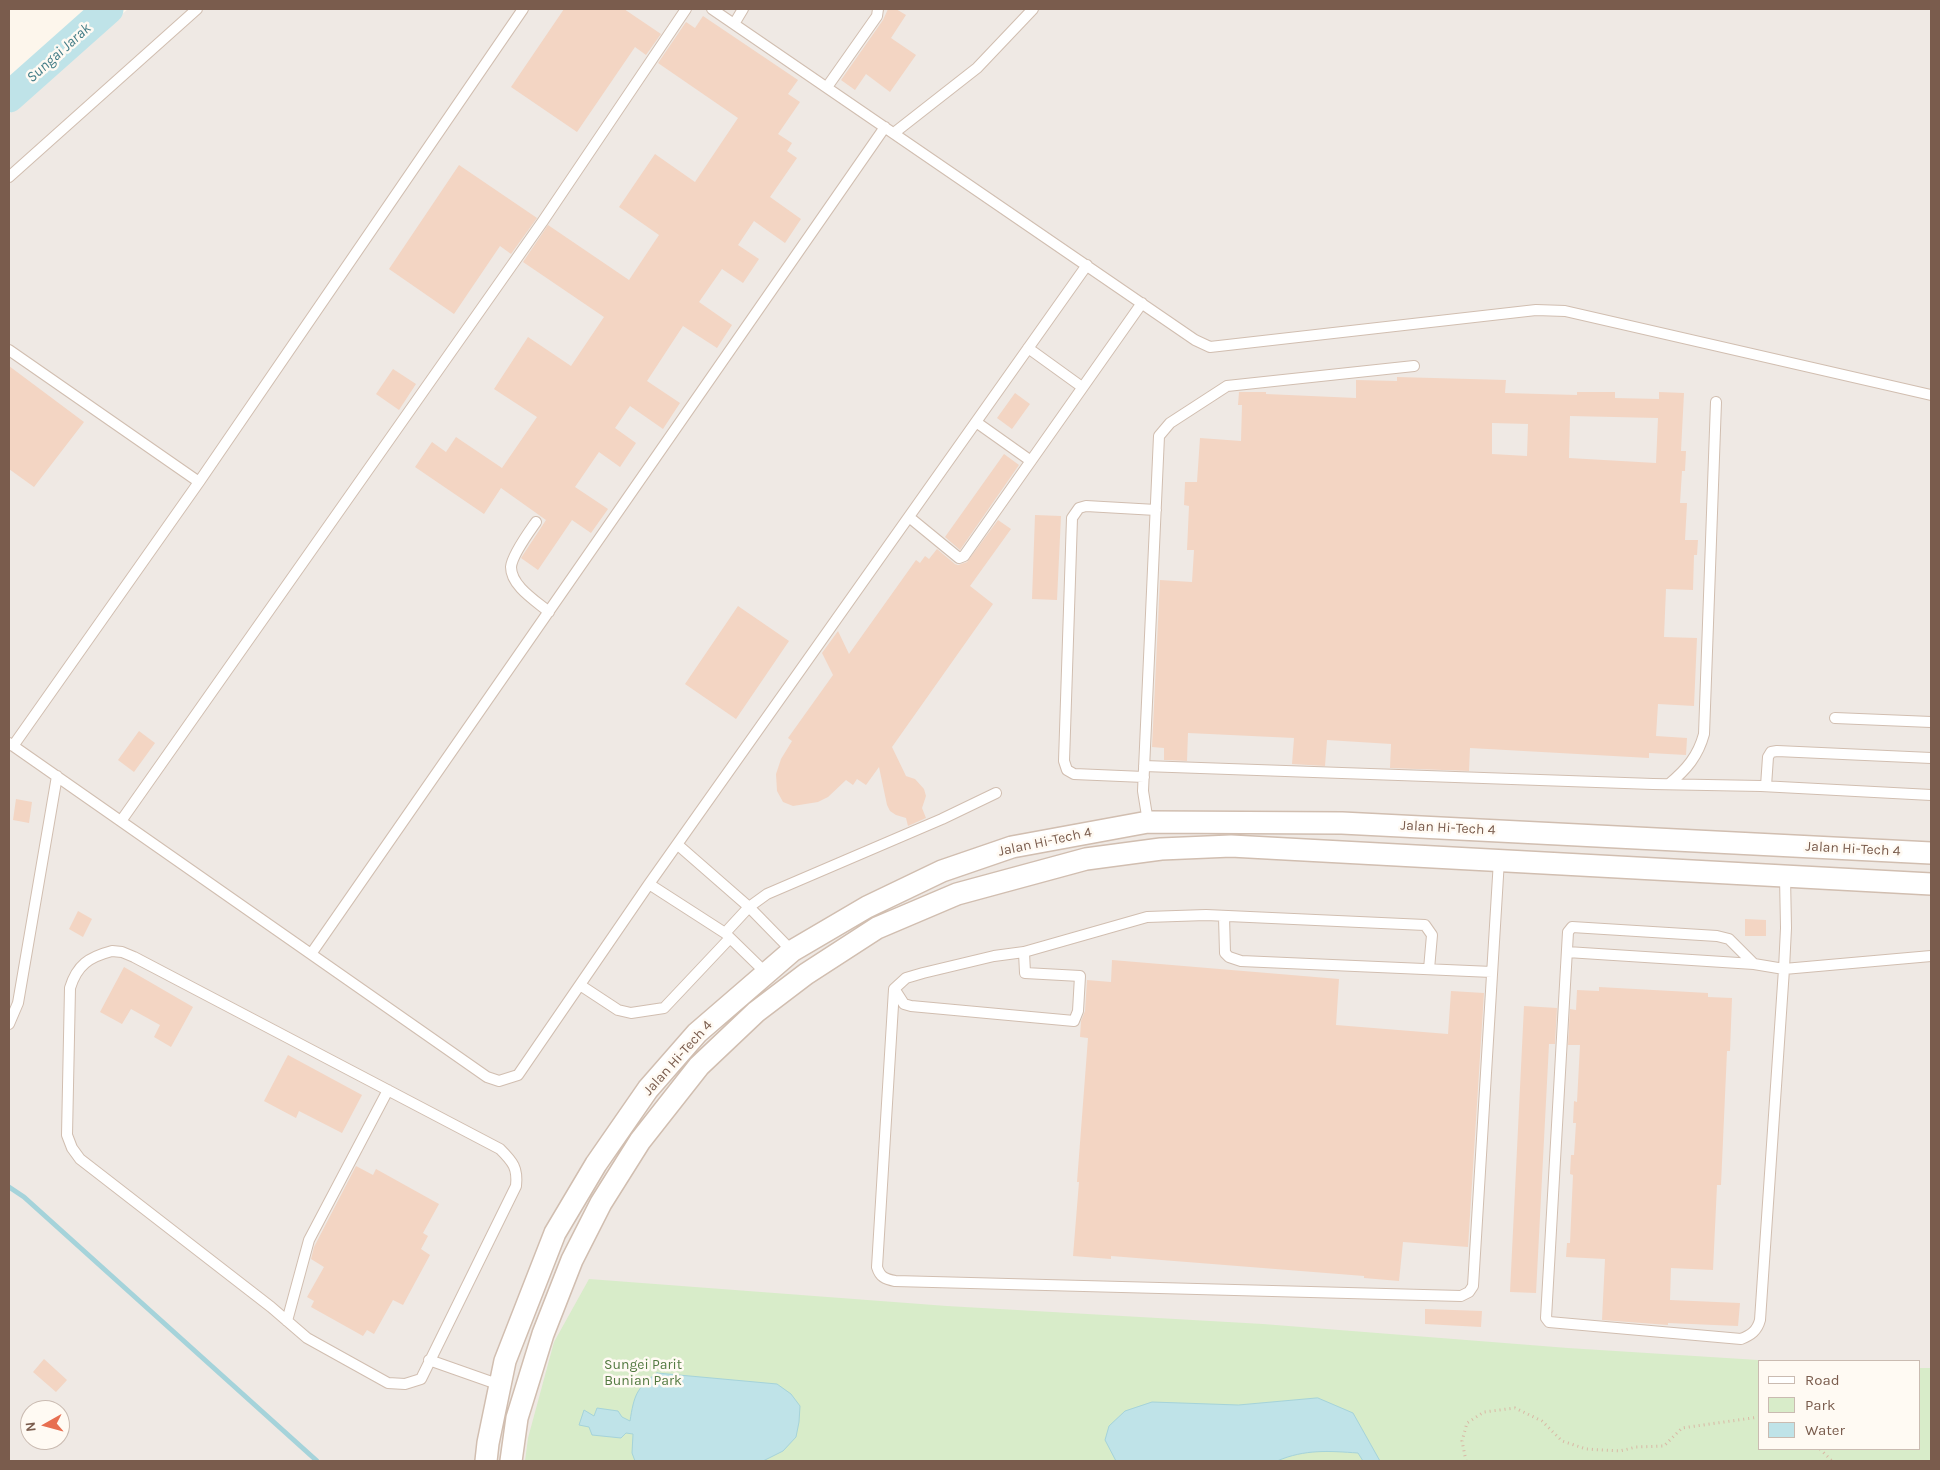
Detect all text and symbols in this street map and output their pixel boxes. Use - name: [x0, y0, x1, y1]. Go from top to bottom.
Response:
- water label: Sungai Jarak: [23, 19, 95, 87]
- street label: Jalan Hi-Tech 4: [1400, 817, 1496, 839]
- street label: Jalan Hi-Tech 4: [997, 824, 1093, 860]
- street label: Jalan Hi-Tech 4: [1805, 838, 1901, 860]
- street label: Jalan Hi-Tech 4: [640, 1017, 716, 1099]
- park label: Sungei Parit Bunian Park: [604, 1357, 682, 1390]
- legend: [1758, 1360, 1920, 1450]
- text: Road: [1805, 1371, 1840, 1389]
- text: Park: [1805, 1396, 1835, 1414]
- north arrow: [20, 1400, 70, 1450]
- text: N: [22, 1421, 40, 1433]
- text: Water: [1805, 1421, 1845, 1439]

